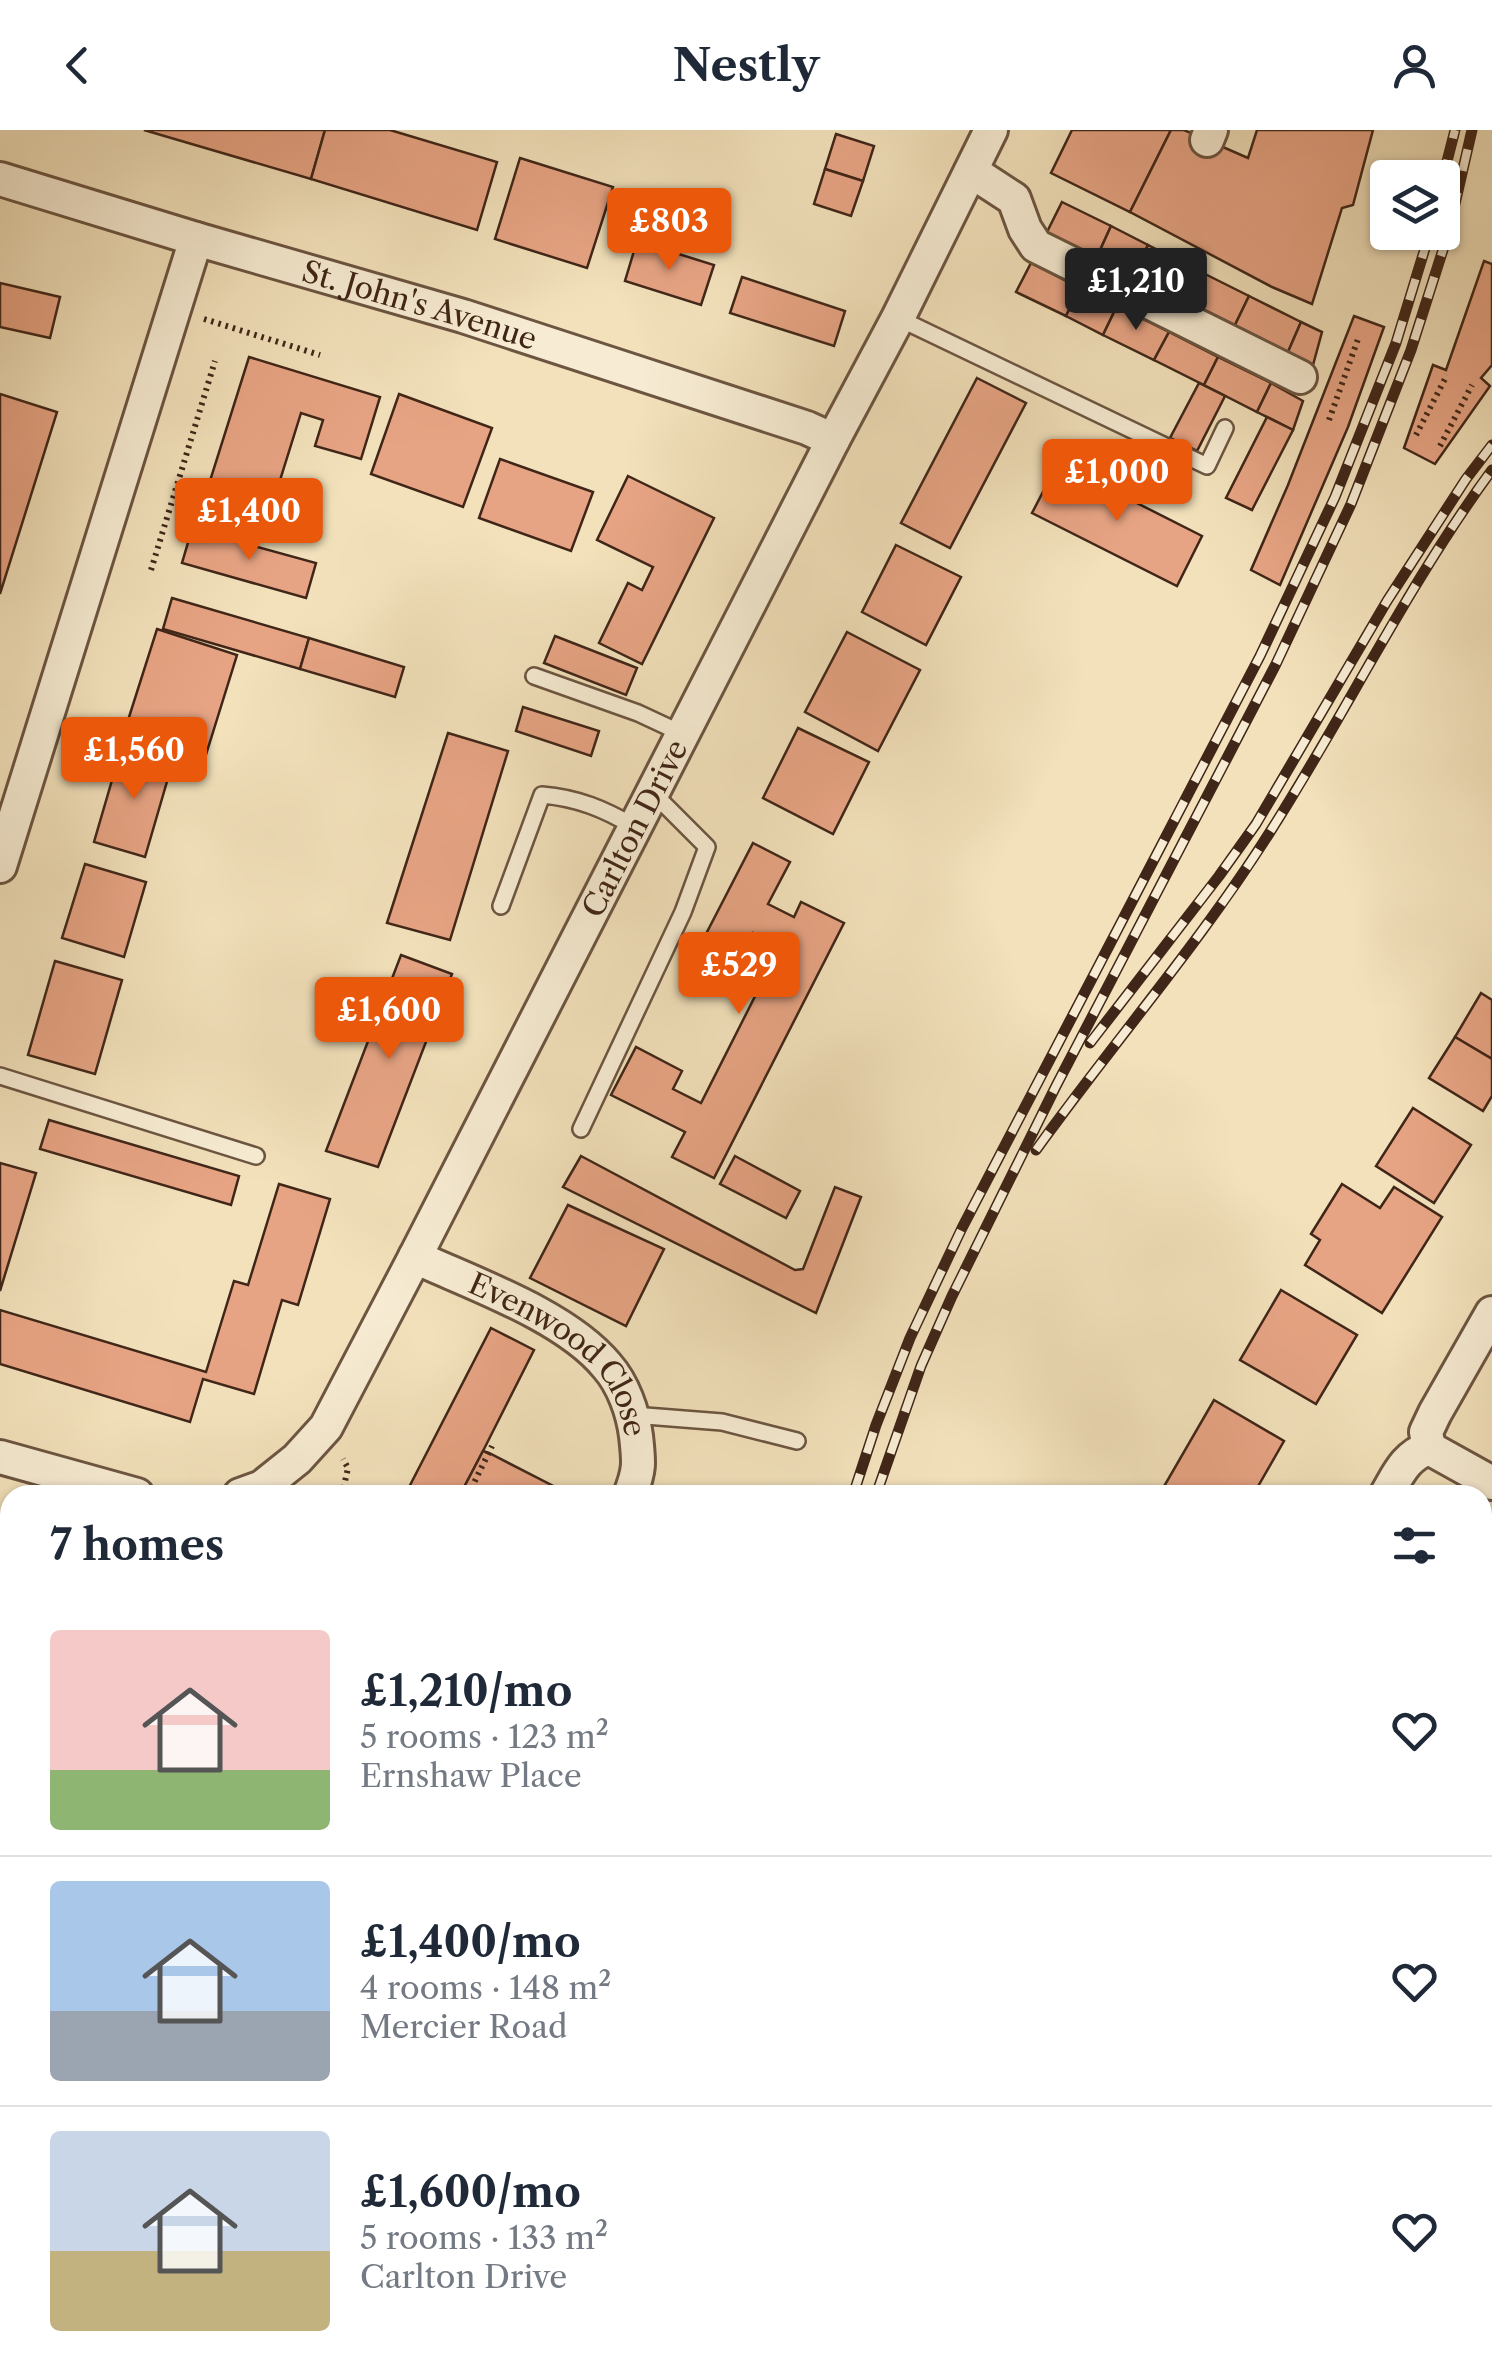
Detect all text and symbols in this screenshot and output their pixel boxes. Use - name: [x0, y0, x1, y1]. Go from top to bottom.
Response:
- text: Nestly: [673, 37, 819, 93]
- icon: back: [50, 38, 105, 93]
- icon: person: [1387, 38, 1442, 93]
- map controls: [1370, 160, 1460, 250]
- button: layers: [1370, 160, 1460, 250]
- pin: £803: [610, 188, 728, 273]
- text: £803: [629, 201, 709, 240]
- pin: £1,210: [1055, 248, 1217, 333]
- street label: St. John's Avenue: [298, 252, 542, 357]
- text: £1,210: [1087, 261, 1185, 300]
- pin: £1,000: [1036, 439, 1198, 524]
- text: £1,000: [1064, 452, 1170, 491]
- pin: £1,400: [168, 478, 330, 563]
- text: £1,400: [197, 491, 301, 530]
- pin: £1,560: [53, 717, 215, 802]
- text: £1,560: [83, 730, 185, 769]
- street label: Carlton Drive: [574, 733, 695, 923]
- pin: £529: [680, 932, 798, 1017]
- text: £529: [700, 945, 778, 984]
- pin: £1,600: [308, 977, 470, 1062]
- text: £1,600: [337, 990, 441, 1029]
- street label: Evenwood Close: [463, 1264, 654, 1439]
- icon: filters: [1387, 1518, 1442, 1573]
- text: 7 homes: [50, 1519, 224, 1571]
- text: £1,210/mo: [360, 1665, 572, 1717]
- icon: home: [130, 1670, 250, 1790]
- icon: heart: [1387, 1703, 1442, 1758]
- text: 5 rooms · 123 m²: [360, 1717, 609, 1756]
- text: Ernshaw Place: [360, 1756, 582, 1795]
- text: £1,400/mo: [360, 1916, 581, 1968]
- icon: home: [130, 1921, 250, 2041]
- icon: heart: [1387, 1954, 1442, 2009]
- text: 4 rooms · 148 m²: [360, 1968, 611, 2007]
- text: Mercier Road: [360, 2007, 568, 2046]
- text: £1,600/mo: [360, 2166, 581, 2218]
- icon: home: [130, 2171, 250, 2291]
- icon: heart: [1387, 2204, 1442, 2259]
- text: 5 rooms · 133 m²: [360, 2218, 608, 2257]
- text: Carlton Drive: [360, 2257, 567, 2296]

